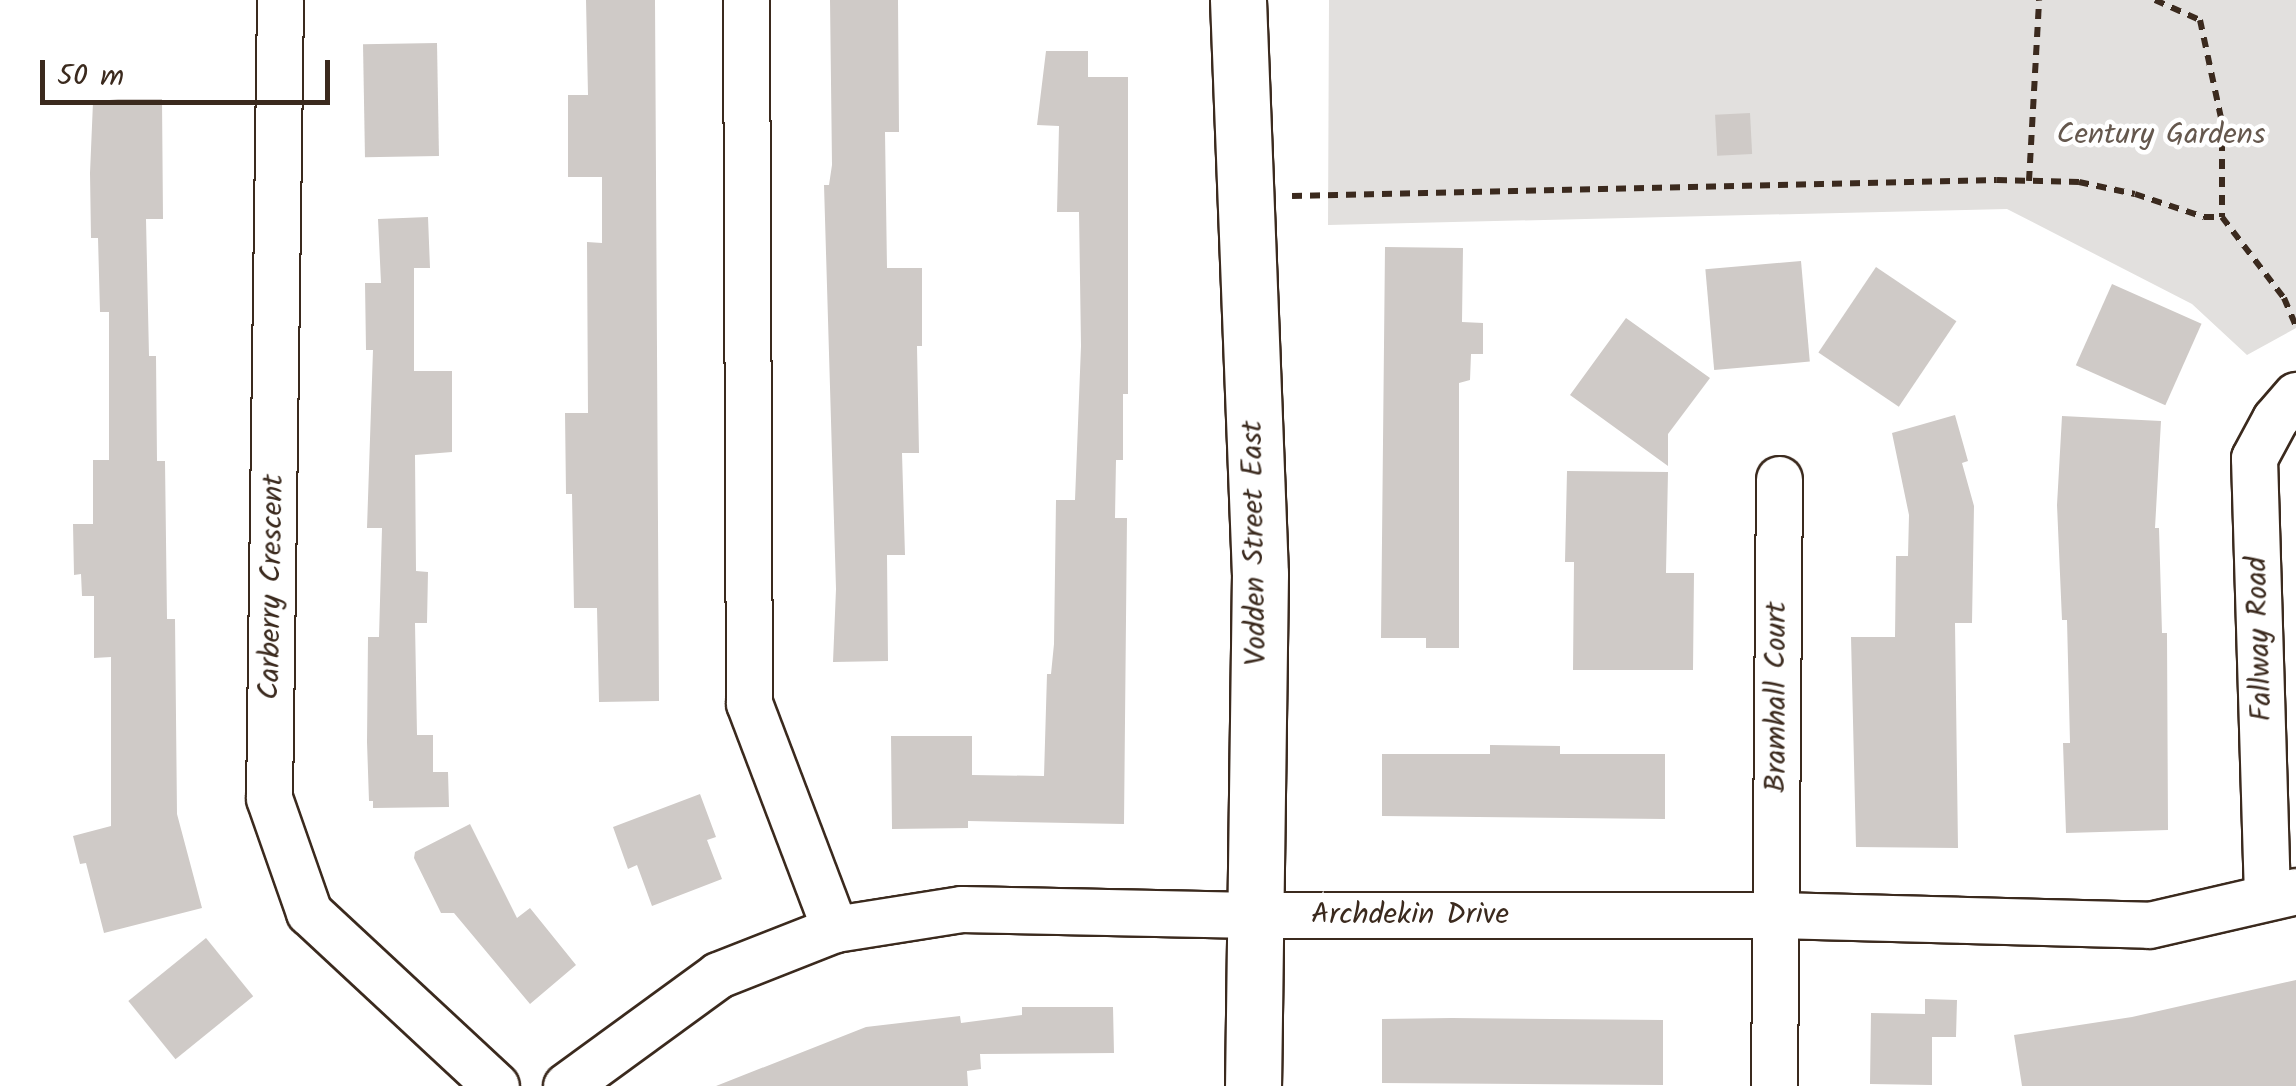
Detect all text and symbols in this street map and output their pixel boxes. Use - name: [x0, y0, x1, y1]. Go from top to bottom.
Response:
- scale bar: [45, 40, 335, 102]
- text: 50 m: [57, 53, 124, 101]
- park label: Century Gardens: [2056, 117, 2266, 153]
- street label: Vodden Street East: [1235, 420, 1275, 666]
- street label: Carberry Crescent: [252, 474, 292, 700]
- street label: Fallway Road: [2239, 556, 2281, 722]
- street label: Bramhall Court: [1759, 601, 1795, 793]
- street label: Archdekin Drive: [1311, 897, 1509, 933]

